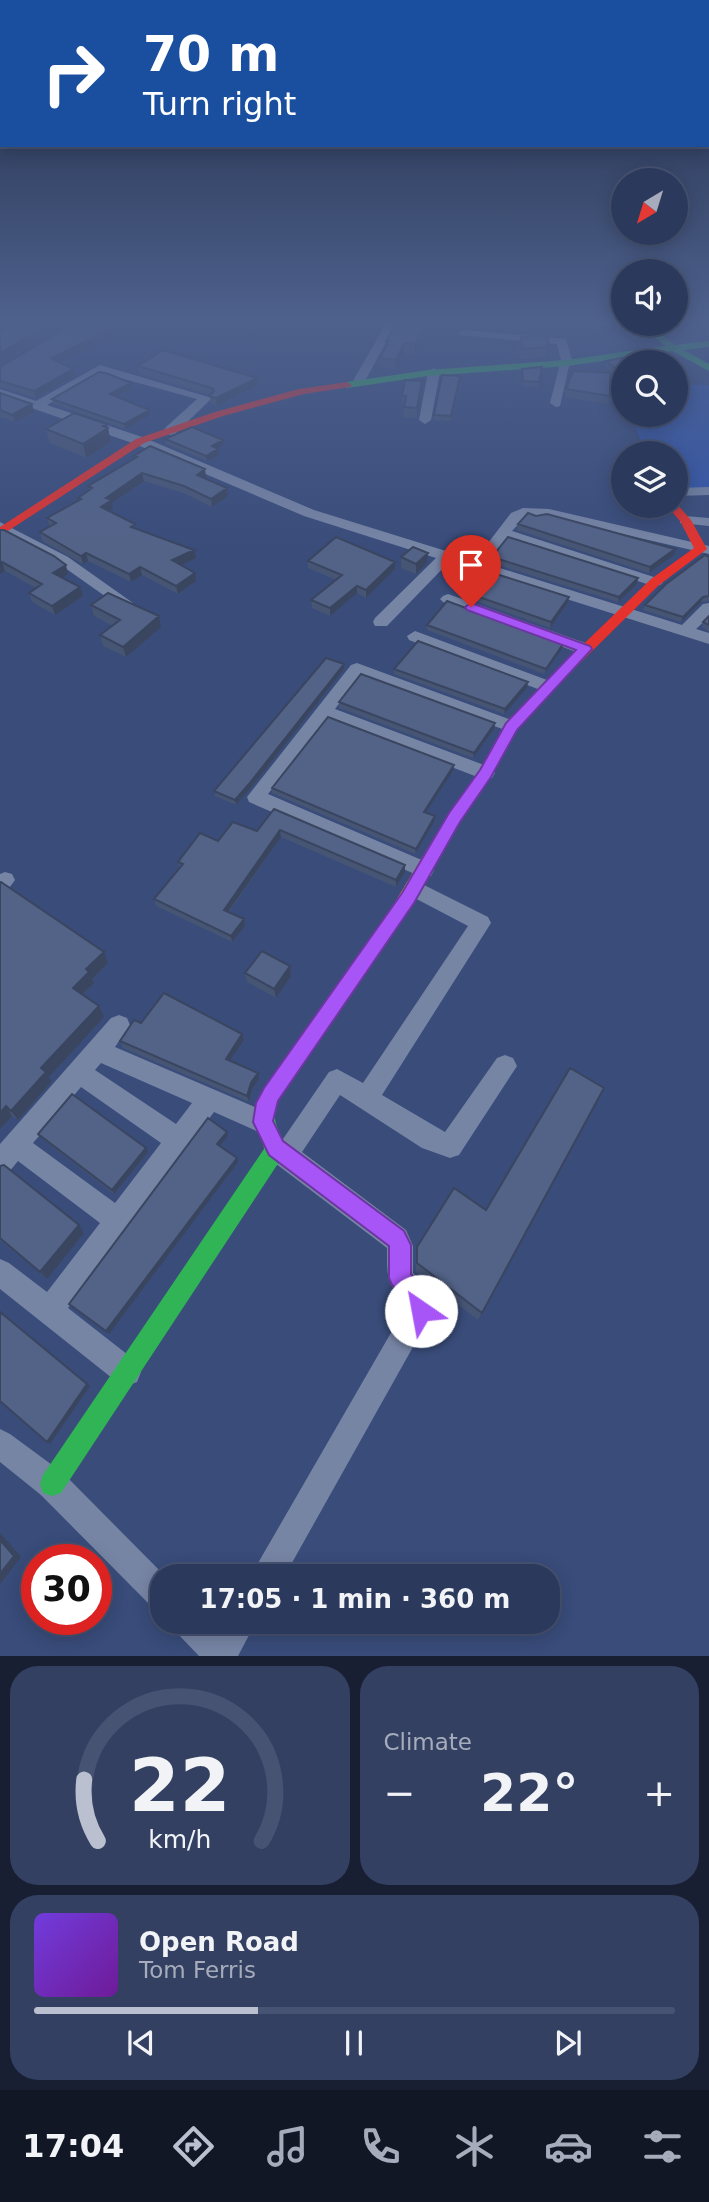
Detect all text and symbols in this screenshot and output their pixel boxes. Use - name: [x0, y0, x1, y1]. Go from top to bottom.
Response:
- text: 70 m: [143, 26, 279, 83]
- icon: right: [28, 28, 119, 119]
- text: Turn right: [143, 85, 296, 123]
- north arrow: [611, 168, 688, 245]
- map controls: [611, 168, 688, 518]
- button: sound: [611, 259, 688, 336]
- button: search: [611, 350, 688, 427]
- button: layers: [611, 441, 688, 518]
- pin: [441, 535, 501, 607]
- icon: arrive: [452, 546, 490, 584]
- position arrow: [384, 1274, 458, 1348]
- speed limit sign: 30: [21, 1544, 112, 1635]
- text: 17:05 · 1 min · 360 m: [200, 1584, 510, 1614]
- text: Climate: [384, 1729, 472, 1755]
- text: 22: [129, 1744, 230, 1829]
- text: 22°: [480, 1763, 578, 1823]
- text: −: [384, 1771, 415, 1815]
- text: +: [643, 1771, 675, 1815]
- text: km/h: [148, 1825, 211, 1854]
- text: Open Road: [139, 1927, 299, 1957]
- text: Tom Ferris: [139, 1957, 256, 1983]
- icon: previous: [122, 2024, 160, 2062]
- icon: pause: [335, 2024, 373, 2062]
- icon: next: [549, 2024, 587, 2062]
- icon: directions: [169, 2122, 218, 2171]
- icon: music: [263, 2122, 312, 2171]
- icon: phone: [356, 2122, 405, 2171]
- icon: climate: [450, 2122, 499, 2171]
- icon: car: [544, 2122, 593, 2171]
- icon: filters: [638, 2122, 687, 2171]
- text: 17:04: [22, 2127, 124, 2165]

